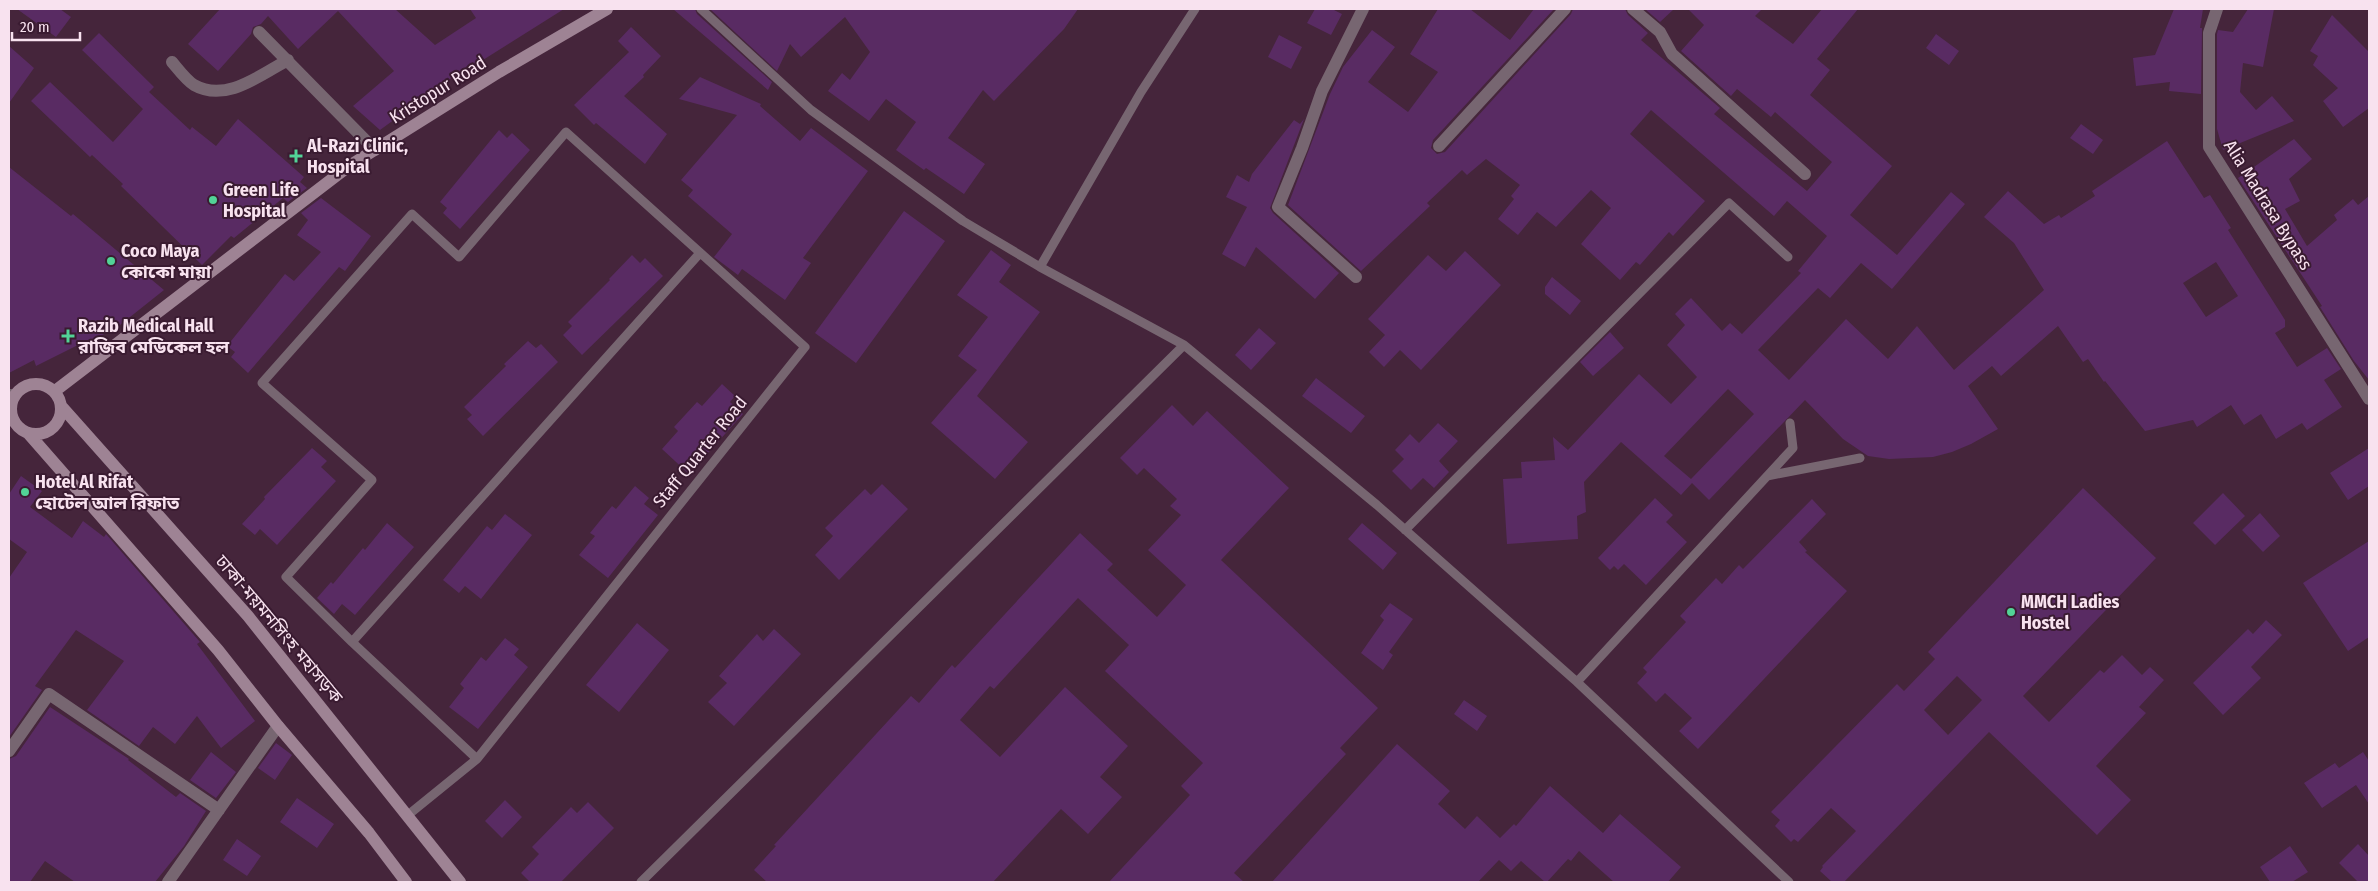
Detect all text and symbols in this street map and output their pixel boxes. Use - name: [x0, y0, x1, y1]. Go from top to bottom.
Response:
- scale bar: [12, 10, 80, 42]
- text: 20 m: [20, 18, 50, 36]
- street label: Kristopur Road: [386, 52, 490, 128]
- place label: Al-Razi Clinic, Hospital: [306, 135, 408, 178]
- street label: Alia Madrasa Bypass: [2219, 136, 2317, 274]
- marker: Al-Razi Clinic, Hospital: [289, 149, 303, 163]
- place label: Green Life Hospital: [223, 179, 299, 222]
- marker: Green Life Hospital: [207, 194, 219, 206]
- place label: Coco Maya কোকো মায়া: [121, 240, 212, 283]
- marker: Coco Maya কোকো মায়া: [105, 255, 117, 267]
- place label: Razib Medical Hall রাজিব মেডিকেল হল: [77, 315, 229, 358]
- marker: Razib Medical Hall রাজিব মেডিকেল হল: [62, 330, 74, 342]
- street label: Staff Quarter Road: [648, 392, 752, 512]
- place label: Hotel Al Rifat হোটেল আল রিফাত: [35, 471, 180, 514]
- marker: Hotel Al Rifat হোটেল আল রিফাত: [19, 486, 31, 498]
- street label: ঢাকা-ময়মনসিংহ মহাসড়ক: [210, 550, 348, 708]
- place label: MMCH Ladies Hostel: [2021, 591, 2120, 634]
- marker: MMCH Ladies Hostel: [2005, 606, 2017, 618]

